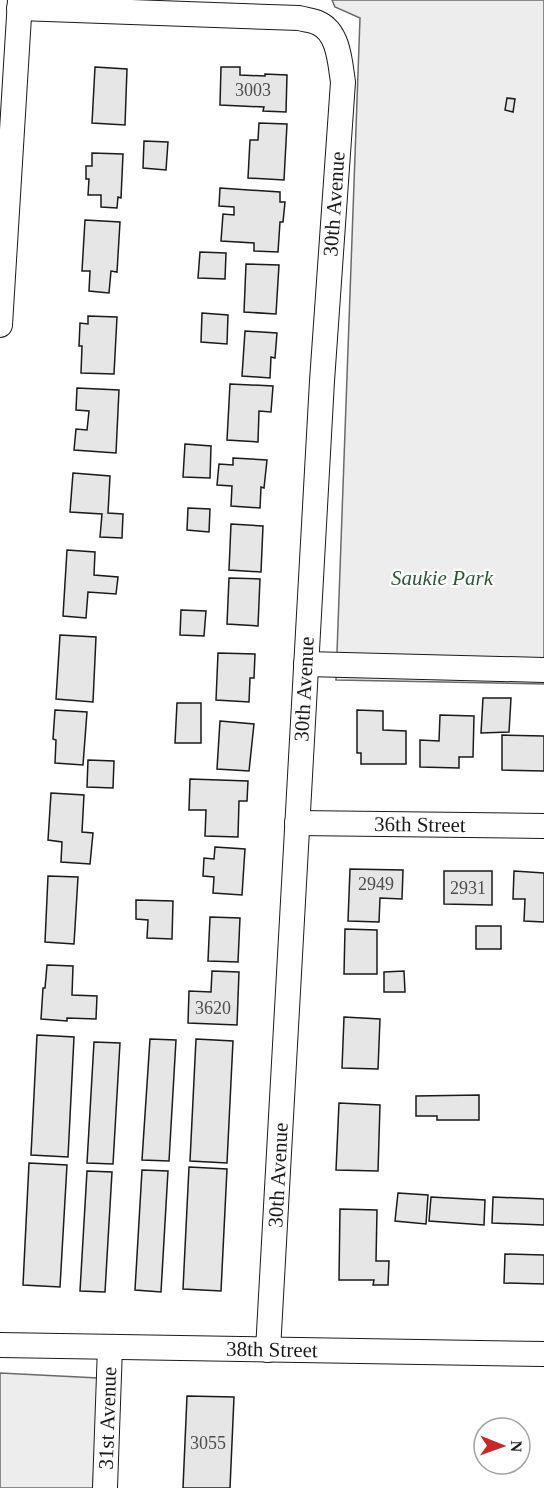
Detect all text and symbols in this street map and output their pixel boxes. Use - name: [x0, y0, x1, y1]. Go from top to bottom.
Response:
- house number: 3003: [235, 80, 271, 100]
- street label: 30th Avenue: [318, 151, 350, 257]
- park label: Saukie Park: [391, 566, 494, 590]
- street label: 30th Avenue: [289, 636, 319, 742]
- street label: 36th Street: [374, 812, 466, 837]
- house number: 2949: [358, 874, 394, 894]
- house number: 2931: [450, 878, 486, 898]
- house number: 3620: [195, 998, 231, 1018]
- street label: 30th Avenue: [263, 1122, 293, 1228]
- street label: 38th Street: [226, 1337, 318, 1362]
- street label: 31st Avenue: [94, 1366, 121, 1470]
- north arrow: [472, 1416, 532, 1476]
- house number: 3055: [190, 1433, 226, 1453]
- text: N: [508, 1440, 525, 1453]

